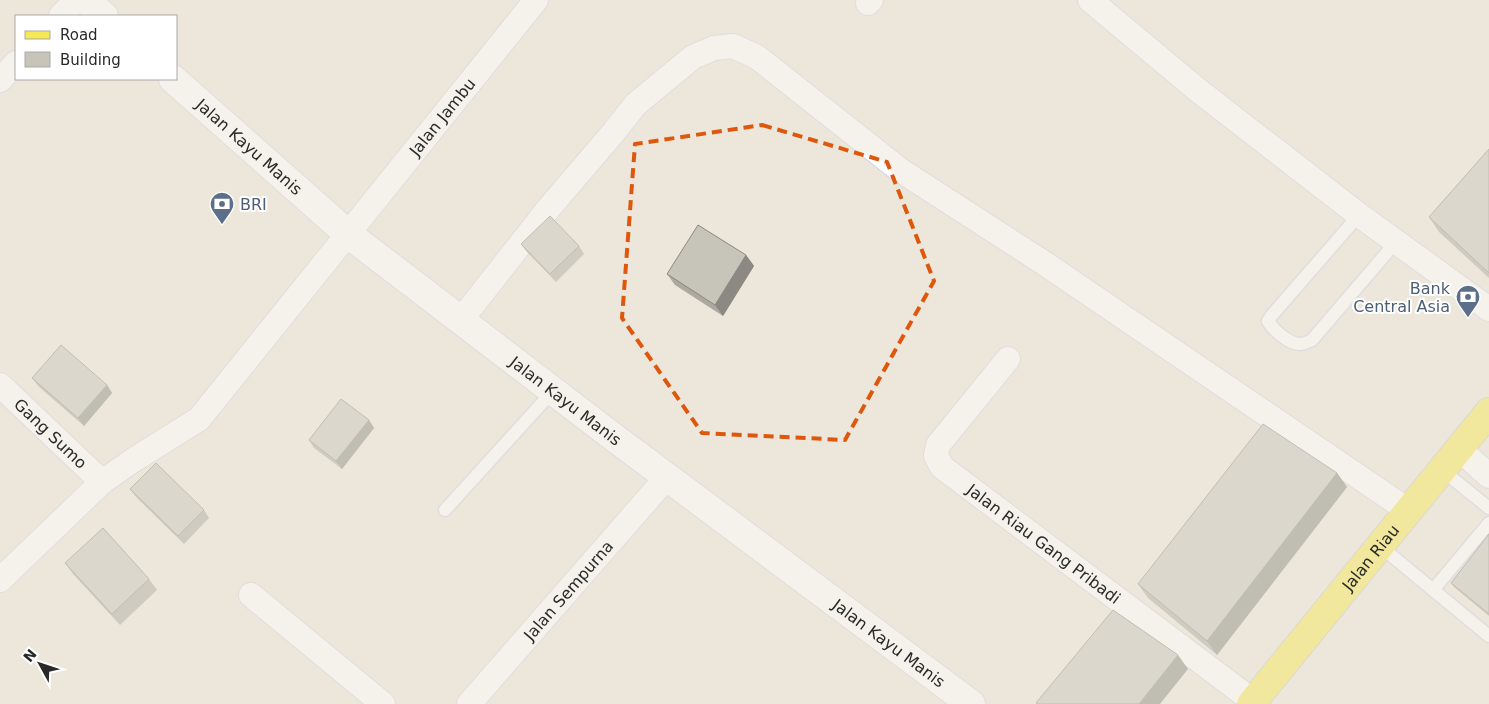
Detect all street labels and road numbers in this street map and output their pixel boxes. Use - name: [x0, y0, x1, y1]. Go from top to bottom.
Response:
- street label: Jalan Jambu: [404, 74, 479, 160]
- street label: Jalan Kayu Manis: [192, 94, 306, 199]
- street label: Jalan Kayu Manis: [505, 351, 625, 449]
- street label: Gang Sumo: [10, 394, 91, 472]
- street label: Jalan Riau Gang Pribadi: [962, 479, 1124, 607]
- street label: Jalan Riau: [1337, 521, 1403, 595]
- street label: Jalan Sempurna: [519, 536, 617, 645]
- street label: Jalan Kayu Manis: [828, 594, 949, 691]

